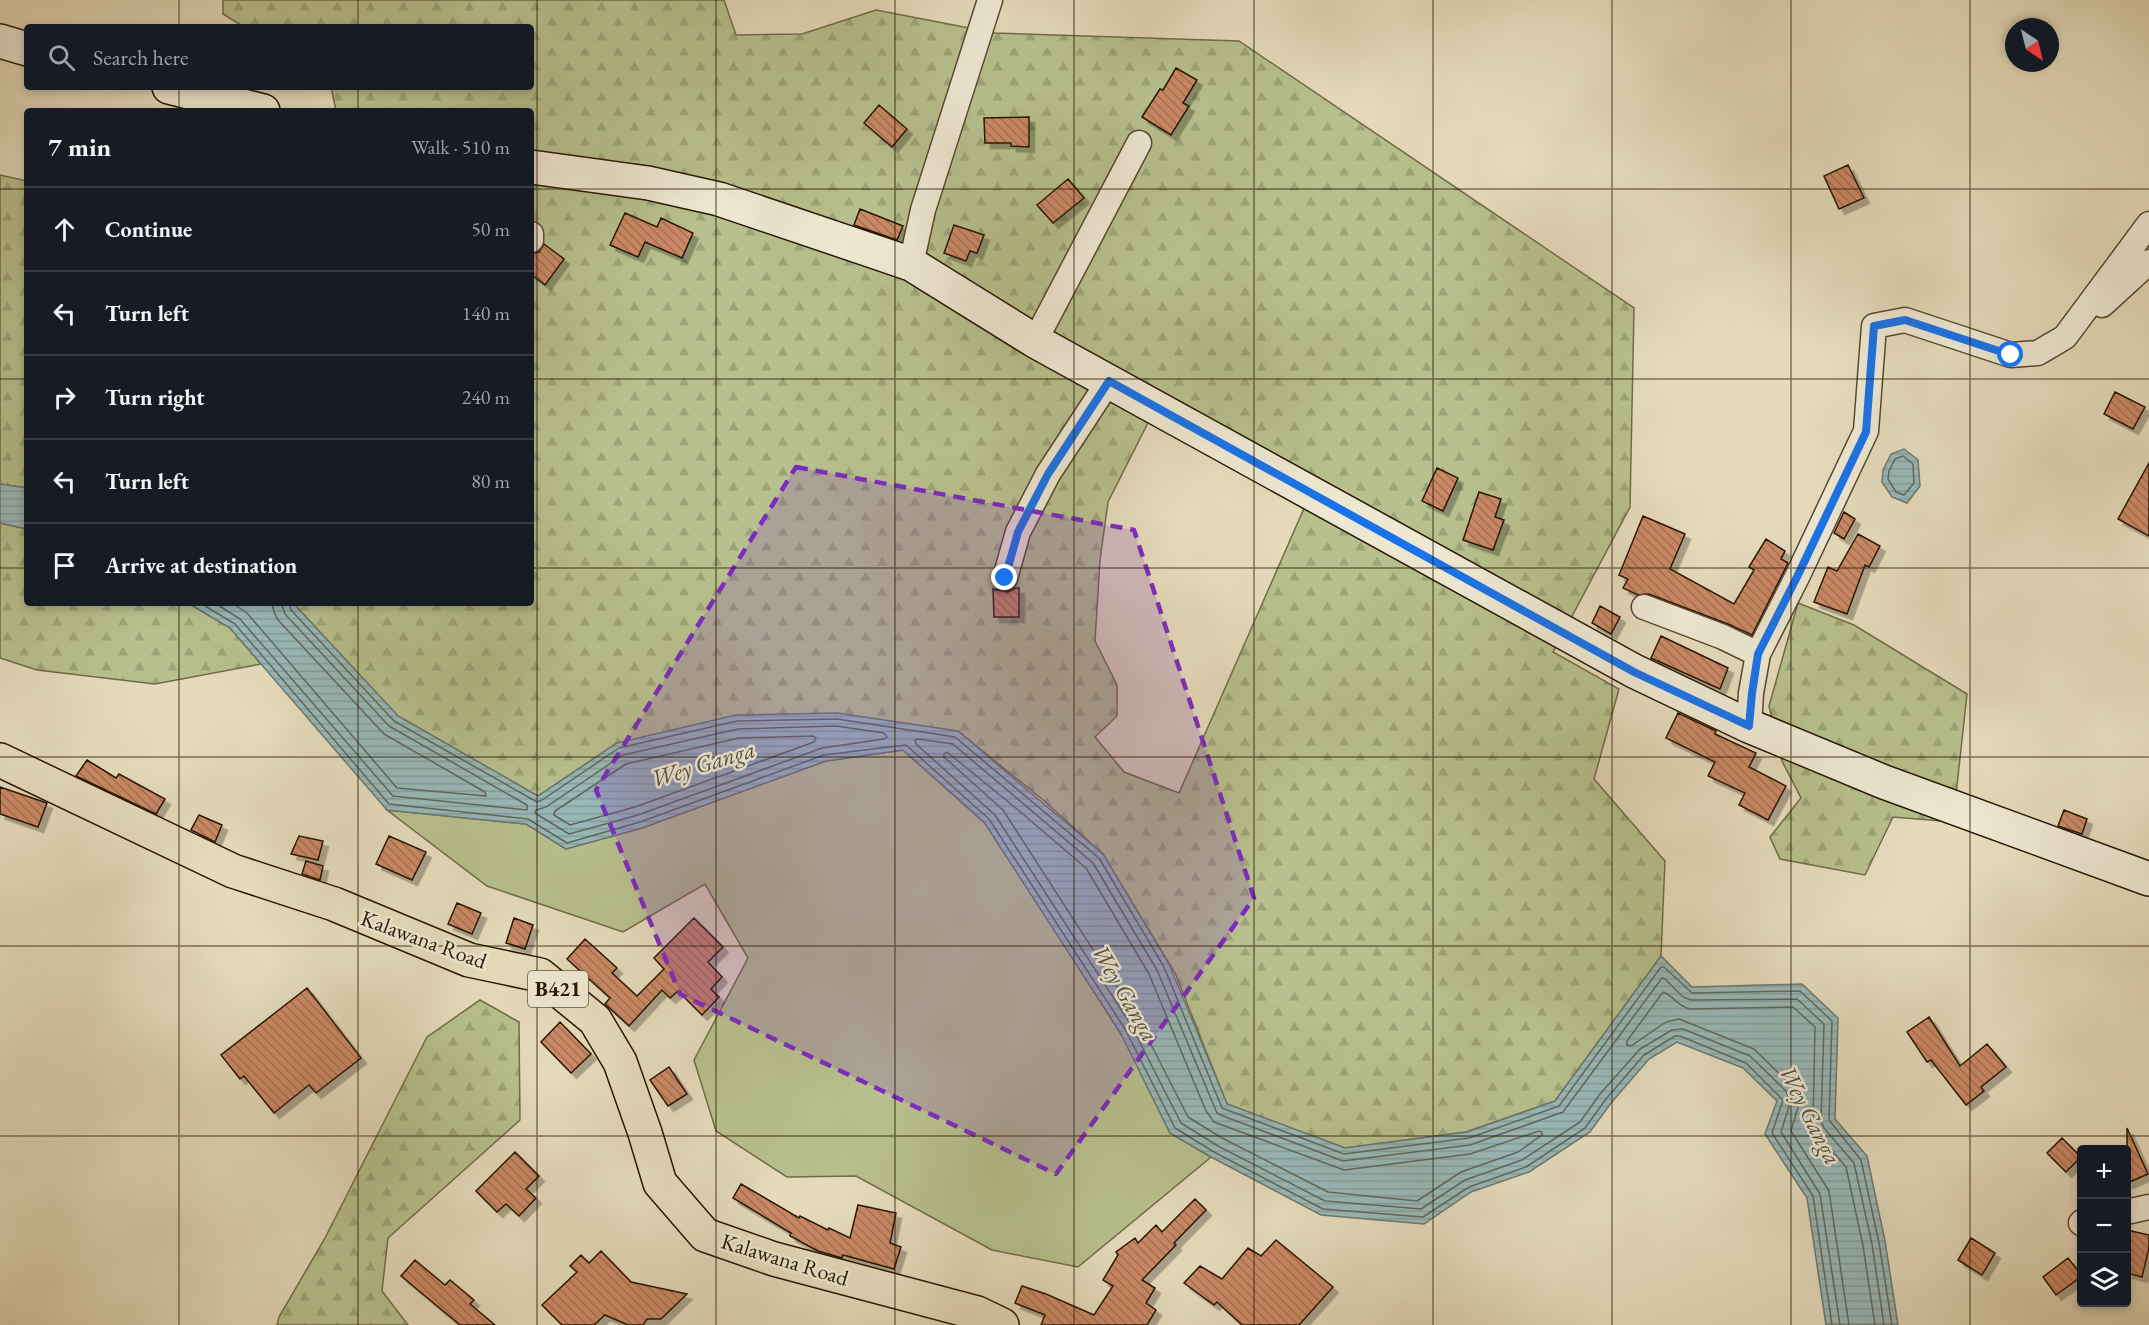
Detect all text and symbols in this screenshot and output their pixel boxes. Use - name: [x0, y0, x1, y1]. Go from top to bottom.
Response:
- north arrow: [2005, 18, 2059, 72]
- search box: [24, 24, 534, 90]
- icon: search: [45, 41, 78, 74]
- text: Search here: [93, 43, 188, 72]
- text: 7 min: [48, 130, 111, 164]
- text: Walk · 510 m: [411, 134, 510, 160]
- icon: ahead: [48, 213, 81, 246]
- text: Continue: [105, 215, 192, 244]
- text: 50 m: [471, 216, 510, 242]
- icon: left: [48, 297, 81, 330]
- text: Turn left: [105, 299, 189, 328]
- text: 140 m: [462, 300, 510, 326]
- route start: [1997, 341, 2023, 367]
- icon: right: [48, 381, 81, 414]
- text: Turn right: [105, 383, 204, 412]
- text: 240 m: [462, 384, 510, 410]
- icon: left: [48, 465, 81, 498]
- text: Turn left: [105, 467, 189, 496]
- text: 80 m: [471, 468, 510, 494]
- icon: arrive: [48, 549, 81, 582]
- text: Arrive at destination: [105, 551, 297, 580]
- route end: [991, 564, 1017, 590]
- water label: Wey Ganga: [647, 733, 759, 794]
- street label: Kalawana Road: [357, 903, 491, 976]
- water label: Wey Ganga: [1085, 938, 1166, 1047]
- road number: B421: [528, 971, 588, 1007]
- water label: Wey Ganga: [1772, 1060, 1849, 1170]
- map controls: [2077, 1145, 2131, 1307]
- button: +: [2077, 1145, 2131, 1199]
- button: −: [2077, 1199, 2131, 1253]
- street label: Kalawana Road: [718, 1226, 853, 1293]
- button: layers: [2077, 1253, 2131, 1307]

